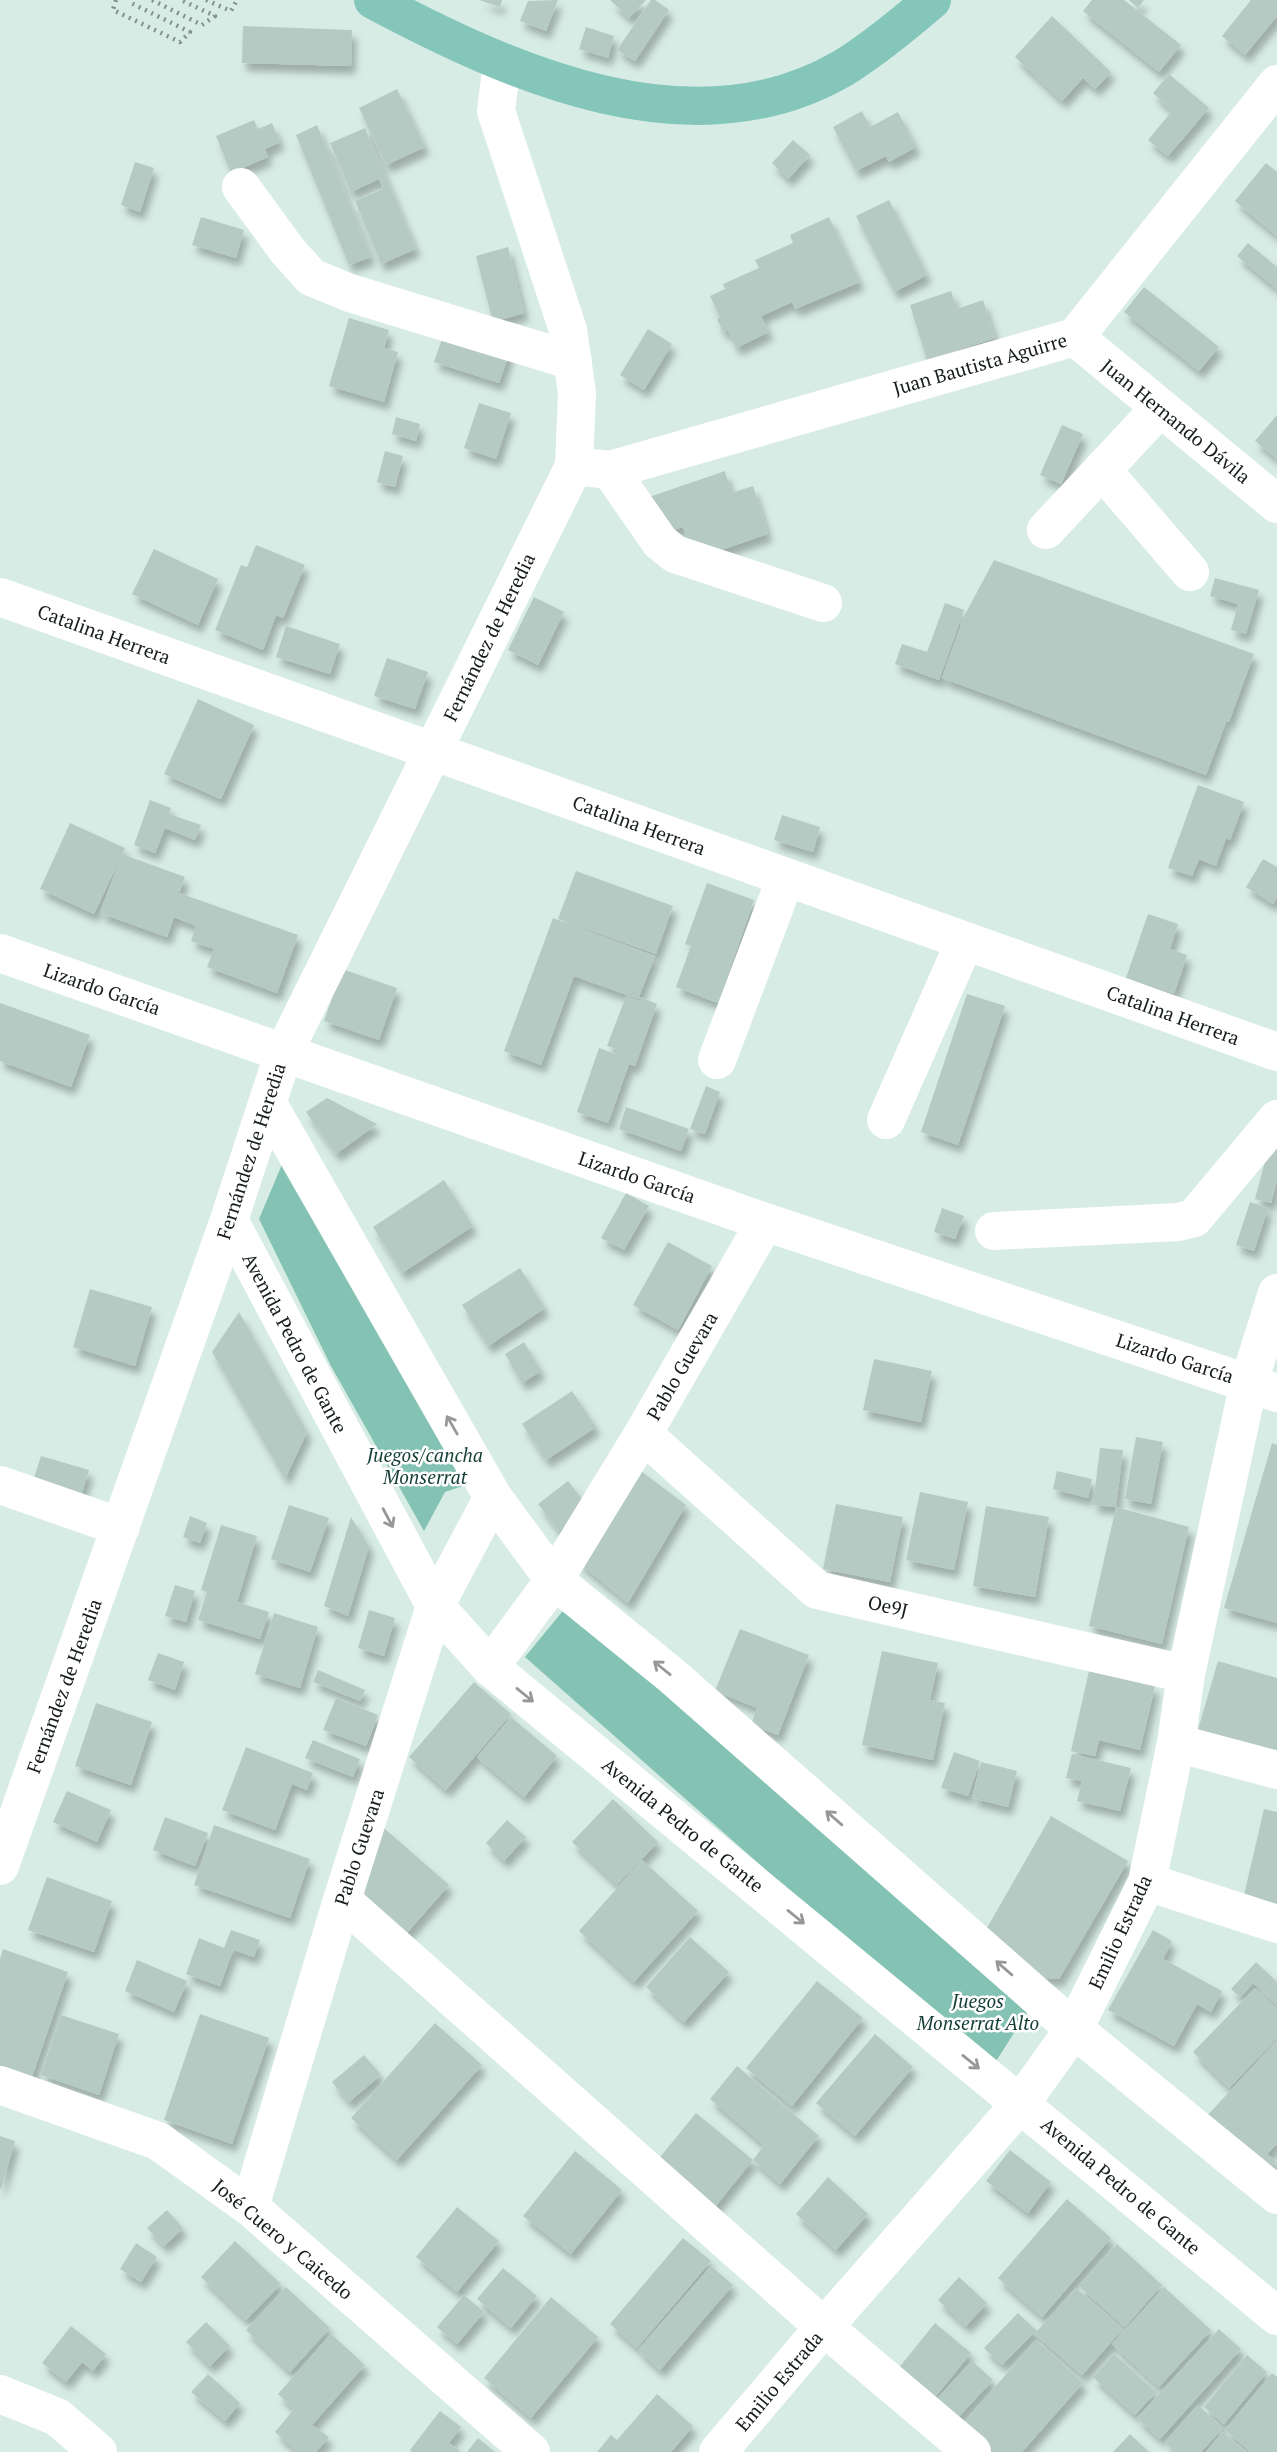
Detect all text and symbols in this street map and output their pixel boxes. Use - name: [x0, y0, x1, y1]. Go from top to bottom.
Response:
- street label: Juan Bautista Aguirre: [890, 327, 1070, 400]
- street label: Juan Hernando Dávila: [1097, 353, 1256, 489]
- street label: Fernández de Heredia: [437, 548, 540, 725]
- street label: Catalina Herrera: [34, 598, 175, 669]
- street label: Catalina Herrera: [569, 789, 710, 860]
- street label: Lizardo García: [40, 957, 164, 1020]
- street label: Catalina Herrera: [1103, 979, 1244, 1050]
- street label: Fernández de Heredia: [210, 1059, 291, 1242]
- street label: Lizardo García: [575, 1145, 699, 1208]
- street label: Avenida Pedro de Gante: [237, 1248, 354, 1437]
- street label: Pablo Guevara: [640, 1307, 723, 1425]
- street label: Lizardo García: [1113, 1327, 1237, 1388]
- one-way arrow: [445, 1416, 459, 1436]
- park label: Juegos/cancha Monserrat: [366, 1442, 483, 1489]
- one-way arrow: [381, 1507, 395, 1527]
- street label: Oe9J: [866, 1589, 911, 1622]
- street label: Fernández de Heredia: [20, 1595, 107, 1777]
- one-way arrow: [654, 1660, 672, 1676]
- one-way arrow: [516, 1688, 534, 1703]
- street label: Avenida Pedro de Gante: [597, 1752, 769, 1898]
- street label: Pablo Guevara: [328, 1785, 389, 1908]
- one-way arrow: [825, 1810, 843, 1826]
- street label: Emilio Estrada: [1082, 1870, 1157, 1993]
- one-way arrow: [786, 1910, 804, 1925]
- one-way arrow: [996, 1960, 1014, 1976]
- park label: Juegos Monserrat Alto: [916, 1988, 1039, 2035]
- one-way arrow: [962, 2054, 980, 2070]
- street label: Avenida Pedro de Gante: [1036, 2112, 1206, 2260]
- street label: José Cuero y Caicedo: [208, 2173, 359, 2305]
- street label: Emilio Estrada: [729, 2325, 828, 2436]

